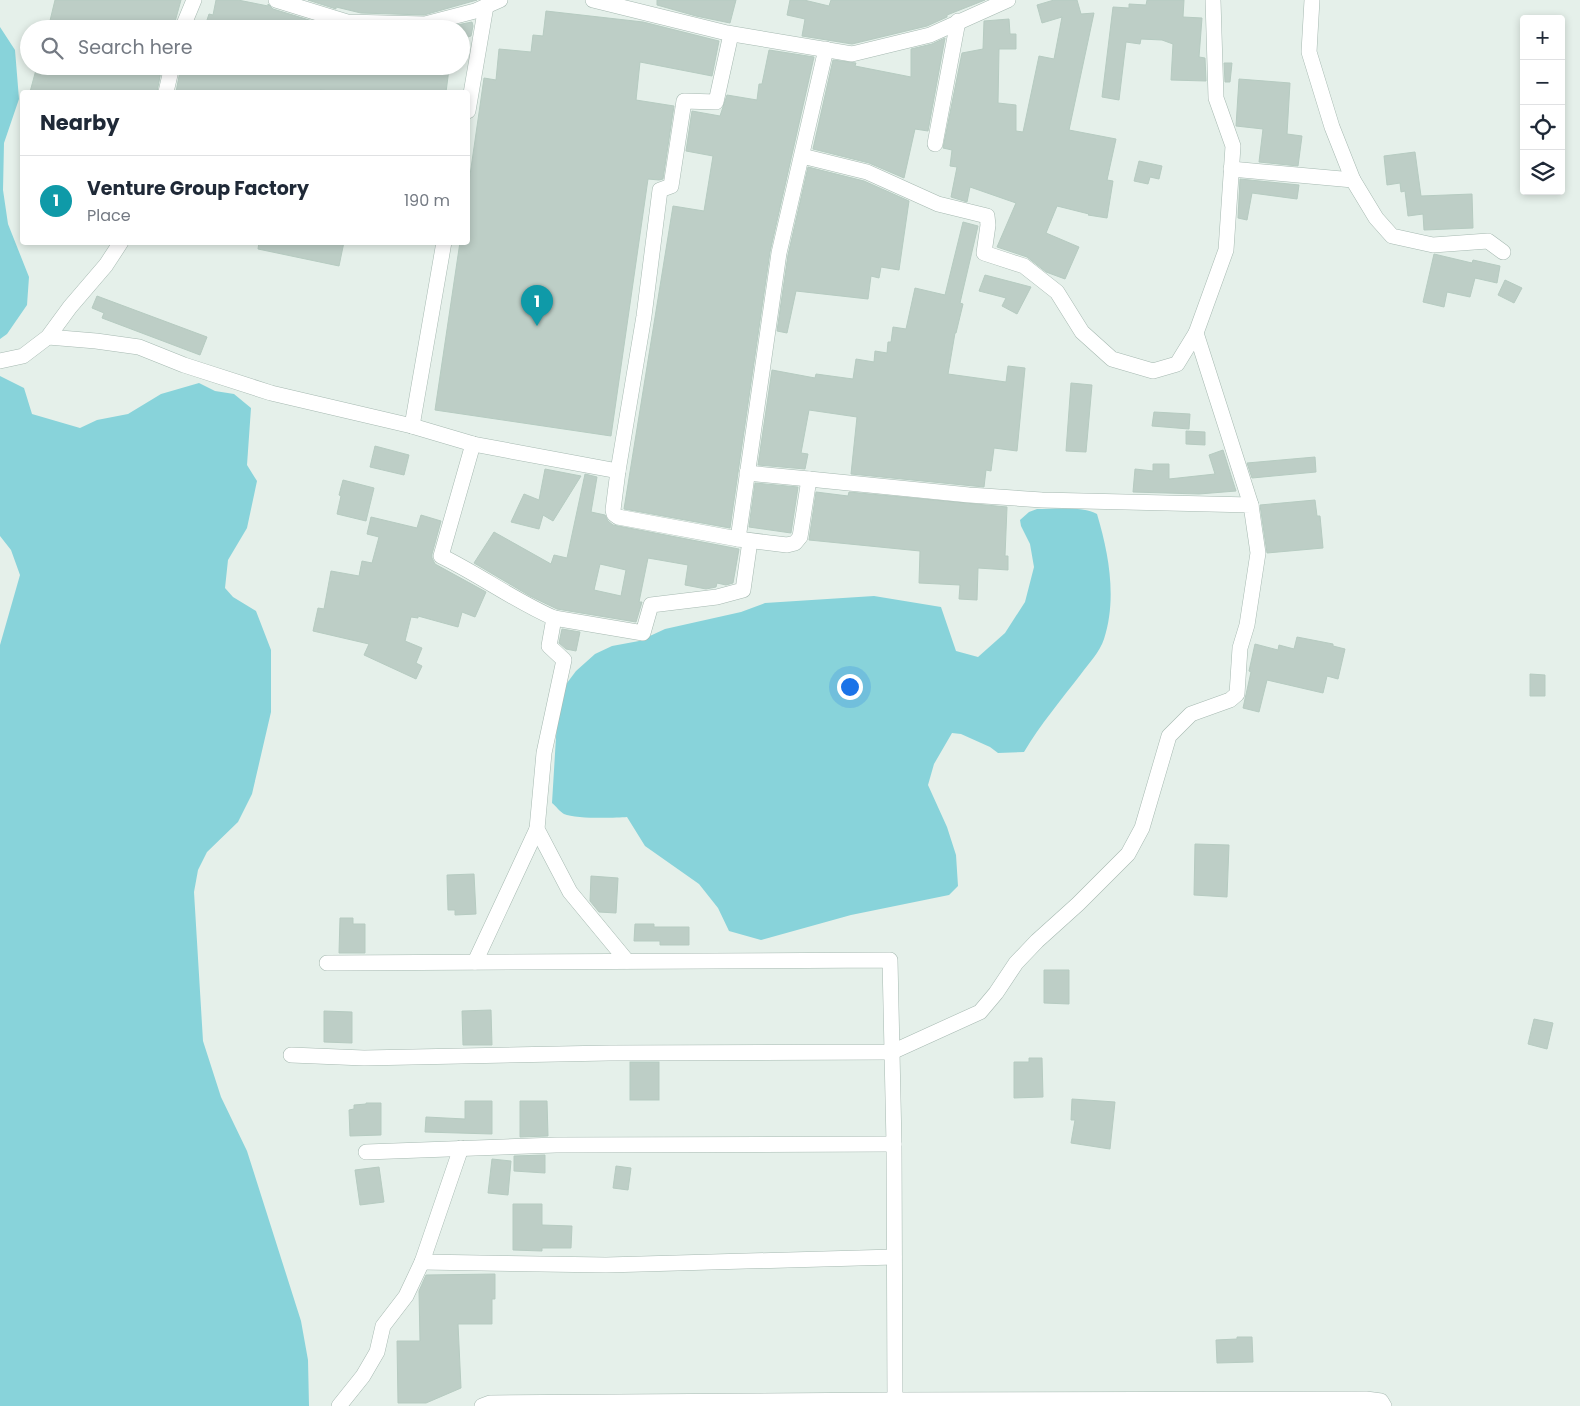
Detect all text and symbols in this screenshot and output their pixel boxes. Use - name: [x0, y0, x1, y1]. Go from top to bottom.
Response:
- map controls: [1520, 15, 1565, 195]
- button: +: [1520, 15, 1565, 60]
- search box: [20, 20, 470, 75]
- icon: search: [38, 34, 66, 62]
- text: Search here: [78, 34, 192, 61]
- button: −: [1520, 60, 1565, 105]
- button: locate: [1520, 105, 1565, 150]
- text: Nearby: [40, 108, 120, 137]
- button: layers: [1520, 150, 1565, 195]
- text: Venture Group Factory: [87, 175, 309, 202]
- text: 1: [53, 189, 59, 212]
- text: 190 m: [404, 189, 450, 212]
- text: Place: [87, 204, 131, 227]
- pin: 1: [521, 285, 553, 326]
- your location: [837, 674, 863, 700]

